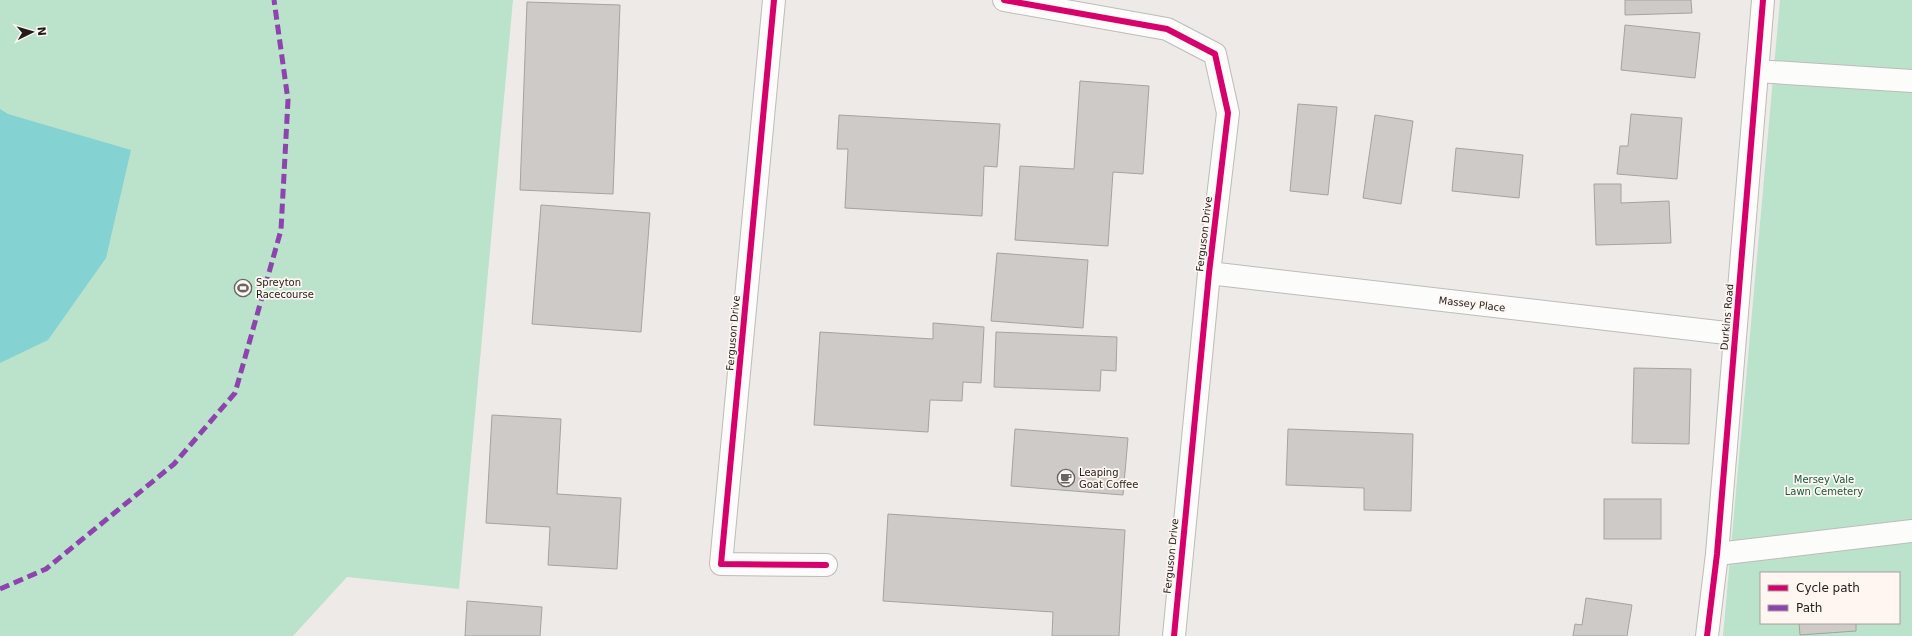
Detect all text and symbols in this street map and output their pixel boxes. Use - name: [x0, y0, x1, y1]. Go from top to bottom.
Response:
- north arrow: [12, 12, 52, 52]
- text: N: [35, 26, 48, 36]
- street label: Ferguson Drive: [1194, 196, 1214, 272]
- place label: Spreyton Racecourse: [256, 277, 314, 300]
- sports icon: Spreyton Racecourse: [233, 278, 253, 298]
- street label: Durkins Road: [1719, 283, 1735, 351]
- street label: Massey Place: [1438, 294, 1506, 314]
- street label: Ferguson Drive: [724, 295, 742, 371]
- place label: Leaping Goat Coffee: [1079, 467, 1138, 490]
- cafe icon: Leaping Goat Coffee: [1056, 468, 1076, 488]
- park label: Mersey Vale Lawn Cemetery: [1785, 474, 1863, 497]
- street label: Ferguson Drive: [1162, 518, 1180, 594]
- legend: [1760, 572, 1900, 624]
- text: Cycle path: [1796, 581, 1860, 595]
- text: Path: [1796, 601, 1822, 615]

